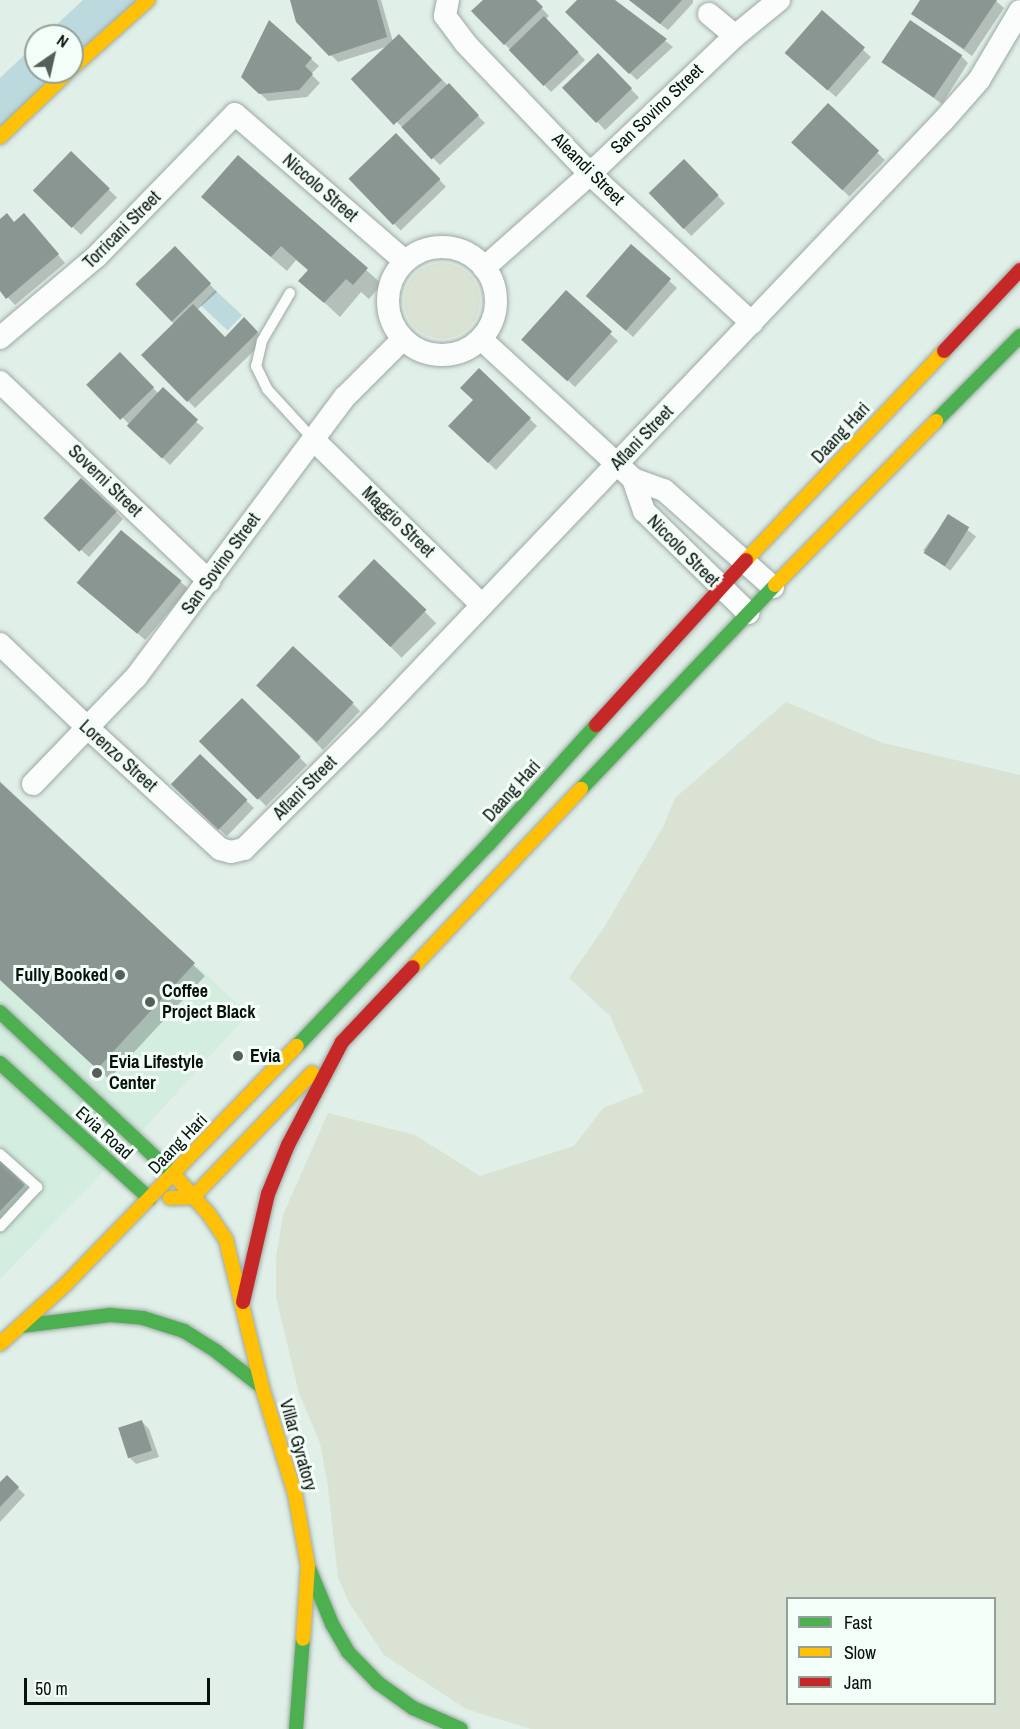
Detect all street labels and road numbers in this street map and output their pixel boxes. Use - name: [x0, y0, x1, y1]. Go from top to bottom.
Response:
- street label: San Sovino Street: [606, 60, 708, 158]
- street label: Aleandi Street: [547, 128, 629, 210]
- street label: Niccolo Street: [278, 149, 362, 227]
- street label: Torricani Street: [79, 187, 165, 273]
- street label: Daang Hari: [807, 398, 875, 468]
- street label: Aflani Street: [606, 401, 678, 475]
- street label: Soverni Street: [64, 440, 146, 522]
- street label: Maggio Street: [357, 482, 439, 562]
- street label: San Sovino Street: [177, 509, 265, 619]
- street label: Niccolo Street: [643, 511, 723, 591]
- street label: Lorenzo Street: [75, 716, 161, 796]
- street label: Aflani Street: [269, 752, 341, 824]
- street label: Daang Hari: [479, 756, 545, 826]
- street label: Evia Road: [71, 1102, 137, 1164]
- street label: Daang Hari: [144, 1109, 212, 1179]
- street label: Villar Gyratory: [275, 1397, 321, 1493]

